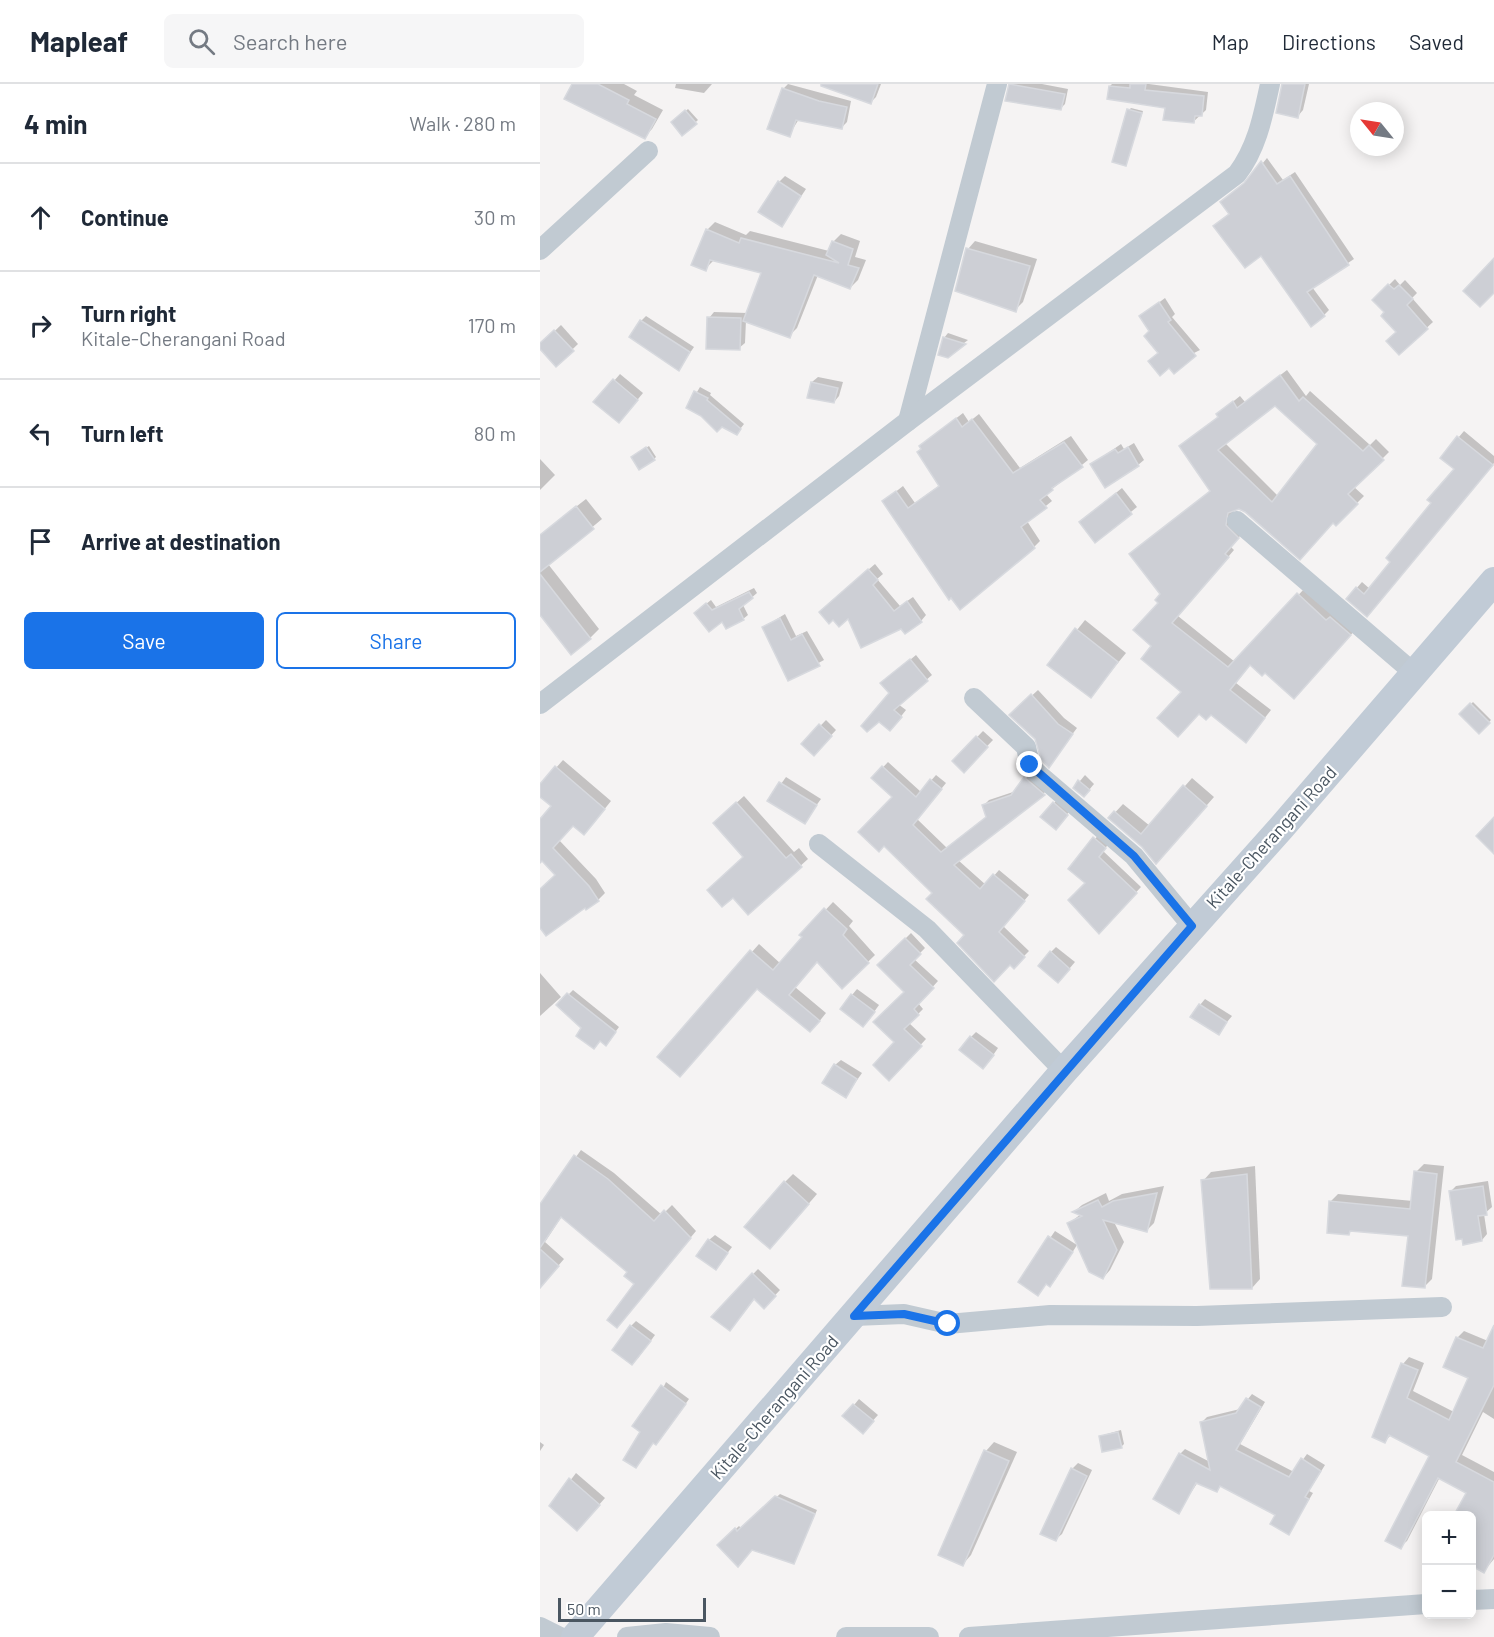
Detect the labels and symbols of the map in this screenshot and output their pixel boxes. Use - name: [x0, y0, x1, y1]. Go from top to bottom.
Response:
- north arrow: [1350, 102, 1404, 156]
- route end: [1016, 751, 1042, 777]
- street label: Kitale-Cherangani Road: [1201, 761, 1341, 913]
- route start: [934, 1310, 960, 1336]
- street label: Kitale-Cherangani Road: [705, 1330, 843, 1484]
- scale bar: [558, 1595, 706, 1622]

